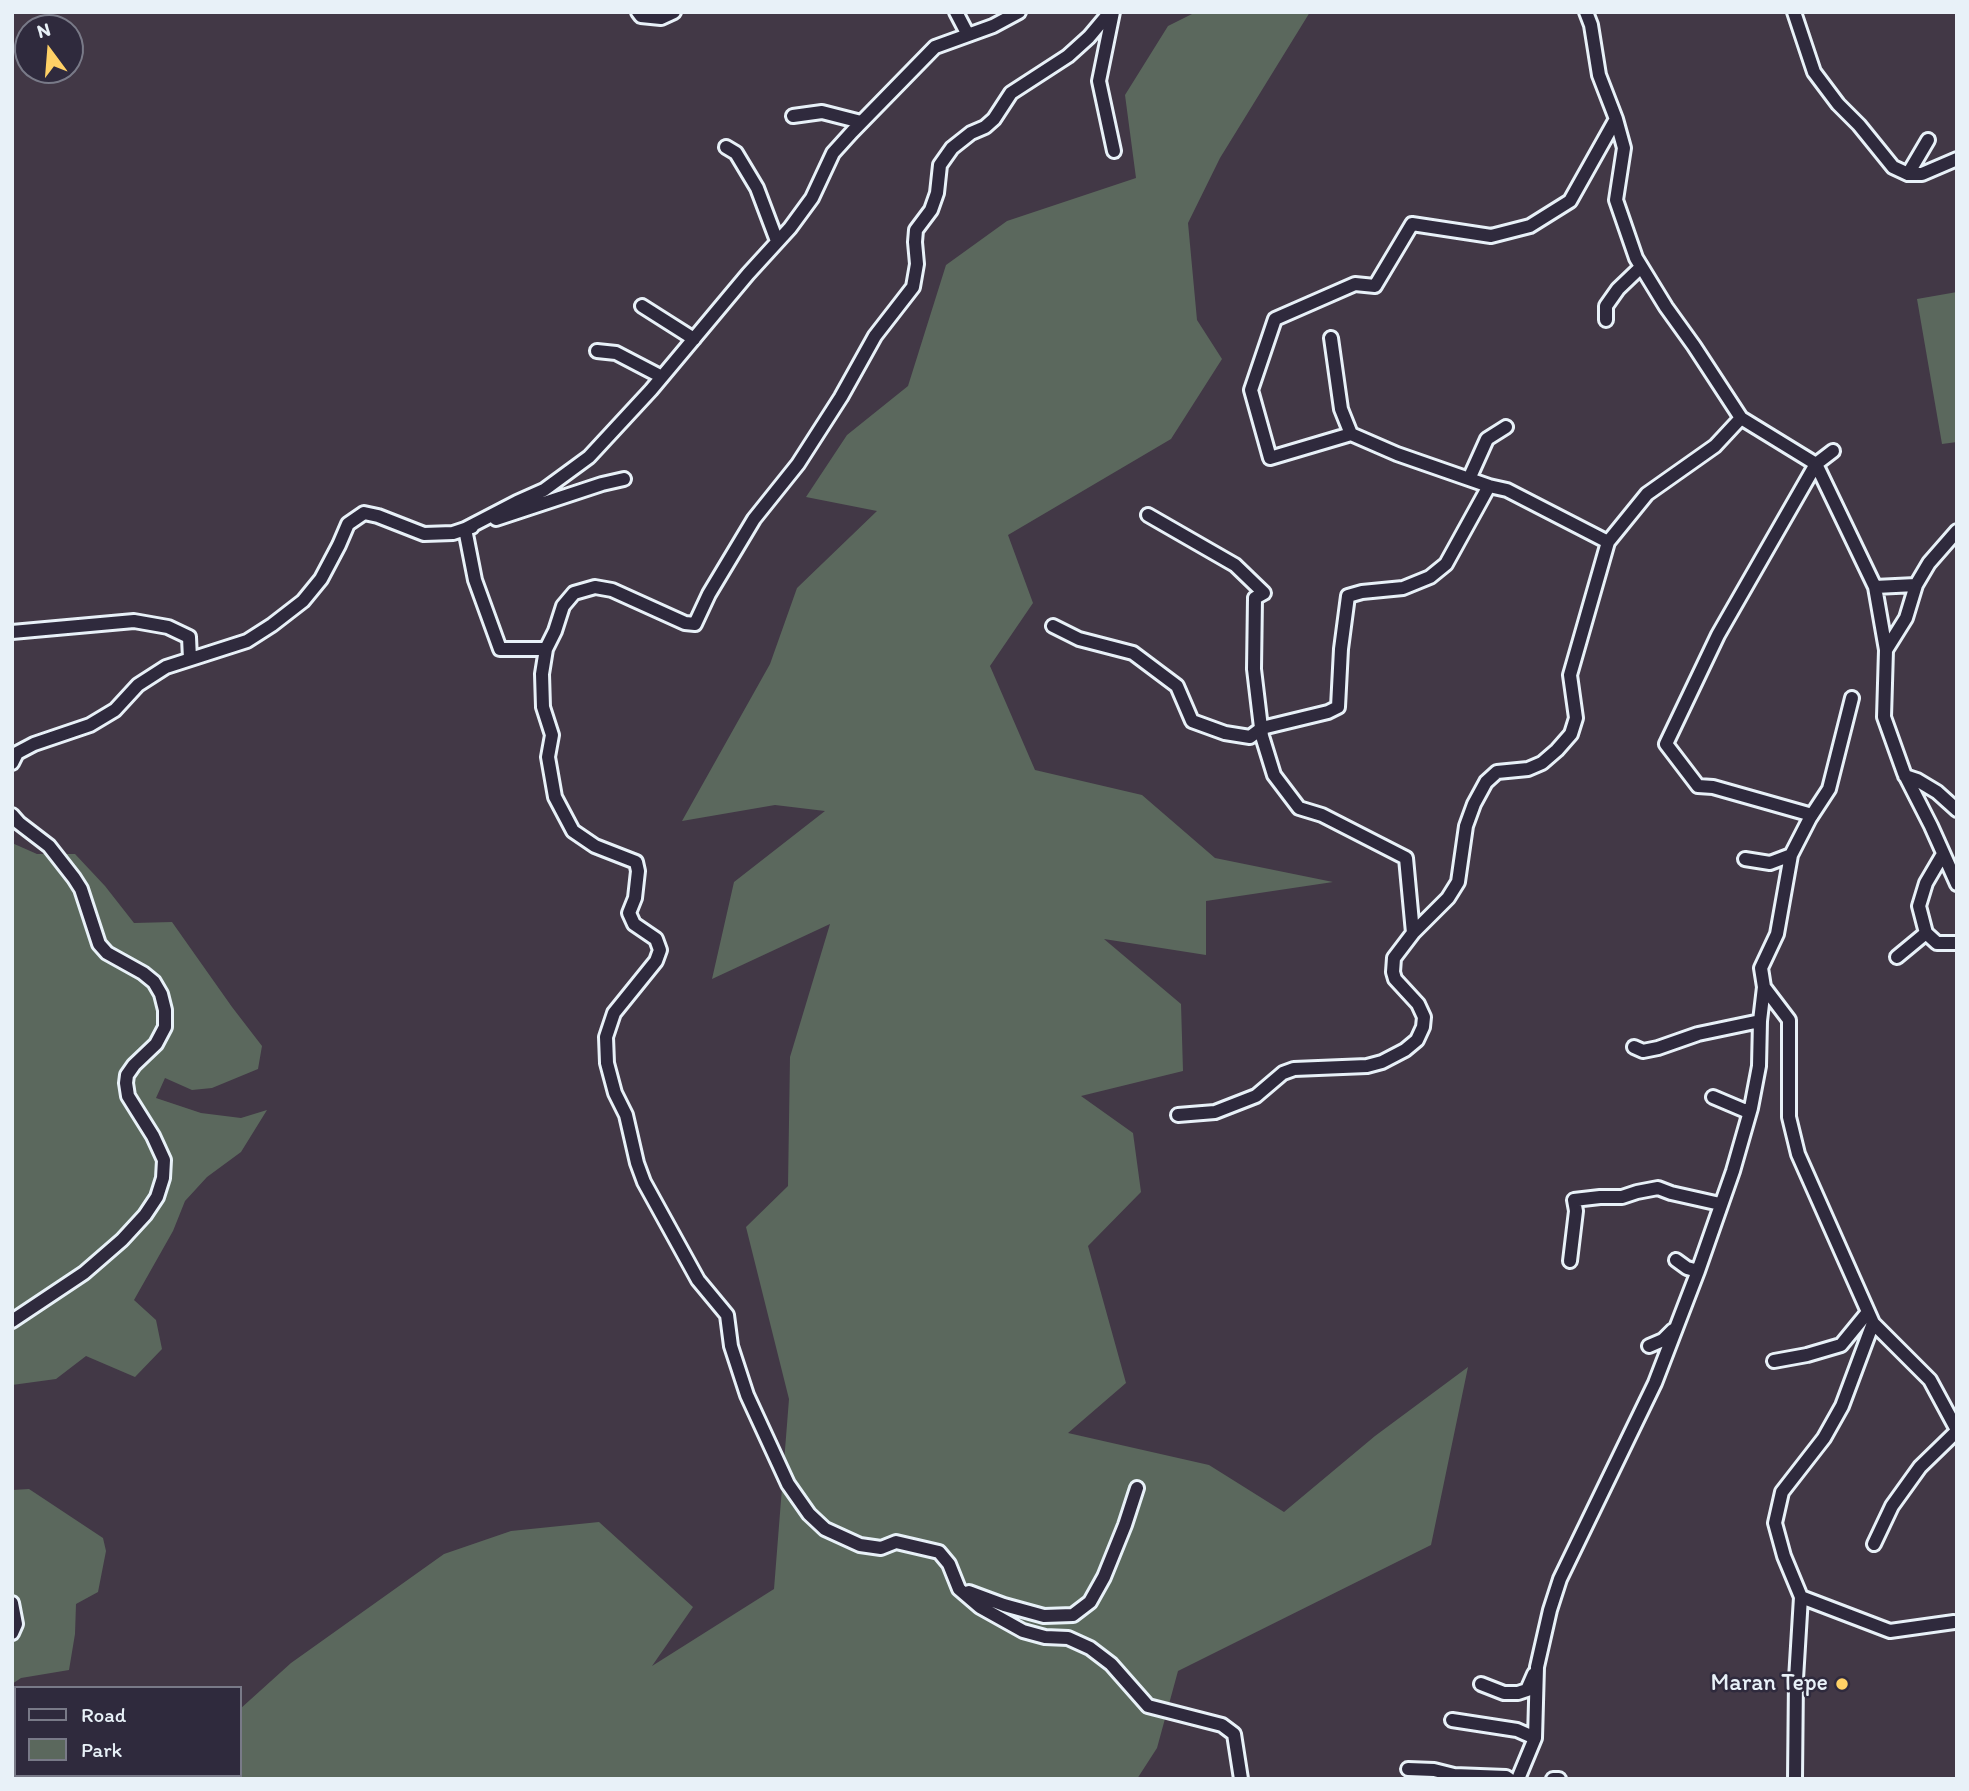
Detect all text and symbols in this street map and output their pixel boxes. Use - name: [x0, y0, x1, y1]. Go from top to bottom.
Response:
- north arrow: [14, 14, 84, 84]
- text: N: [34, 17, 53, 43]
- place label: Maran Tepe: [1710, 1670, 1828, 1698]
- marker: Maran Tepe: [1834, 1676, 1850, 1692]
- legend: [14, 1686, 242, 1777]
- text: Road: [81, 1702, 126, 1727]
- text: Park: [81, 1737, 122, 1762]

